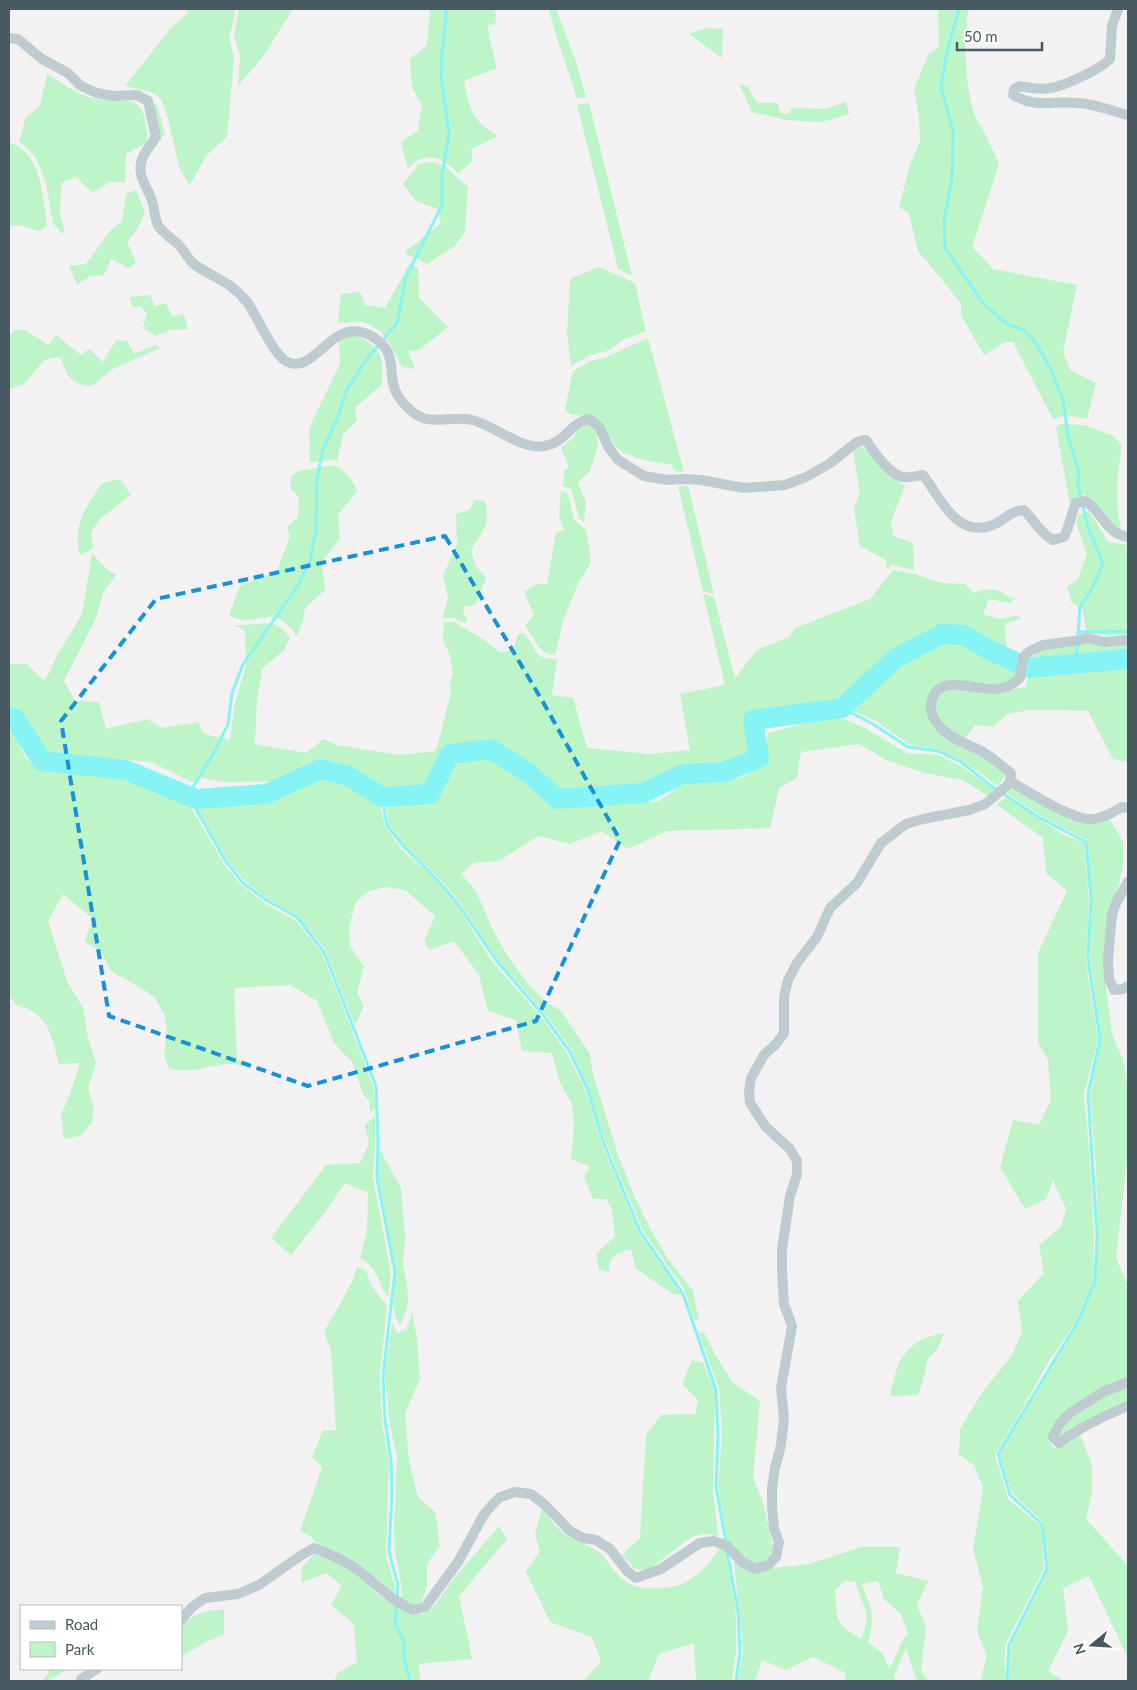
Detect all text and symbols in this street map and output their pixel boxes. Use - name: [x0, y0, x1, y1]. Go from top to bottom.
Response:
- scale bar: [957, 20, 1042, 52]
- text: 50 m: [964, 27, 998, 45]
- legend: [20, 1605, 182, 1670]
- text: Road: [65, 1615, 98, 1633]
- north arrow: [1067, 1620, 1117, 1670]
- text: Park: [65, 1640, 95, 1658]
- text: N: [1069, 1641, 1089, 1657]

